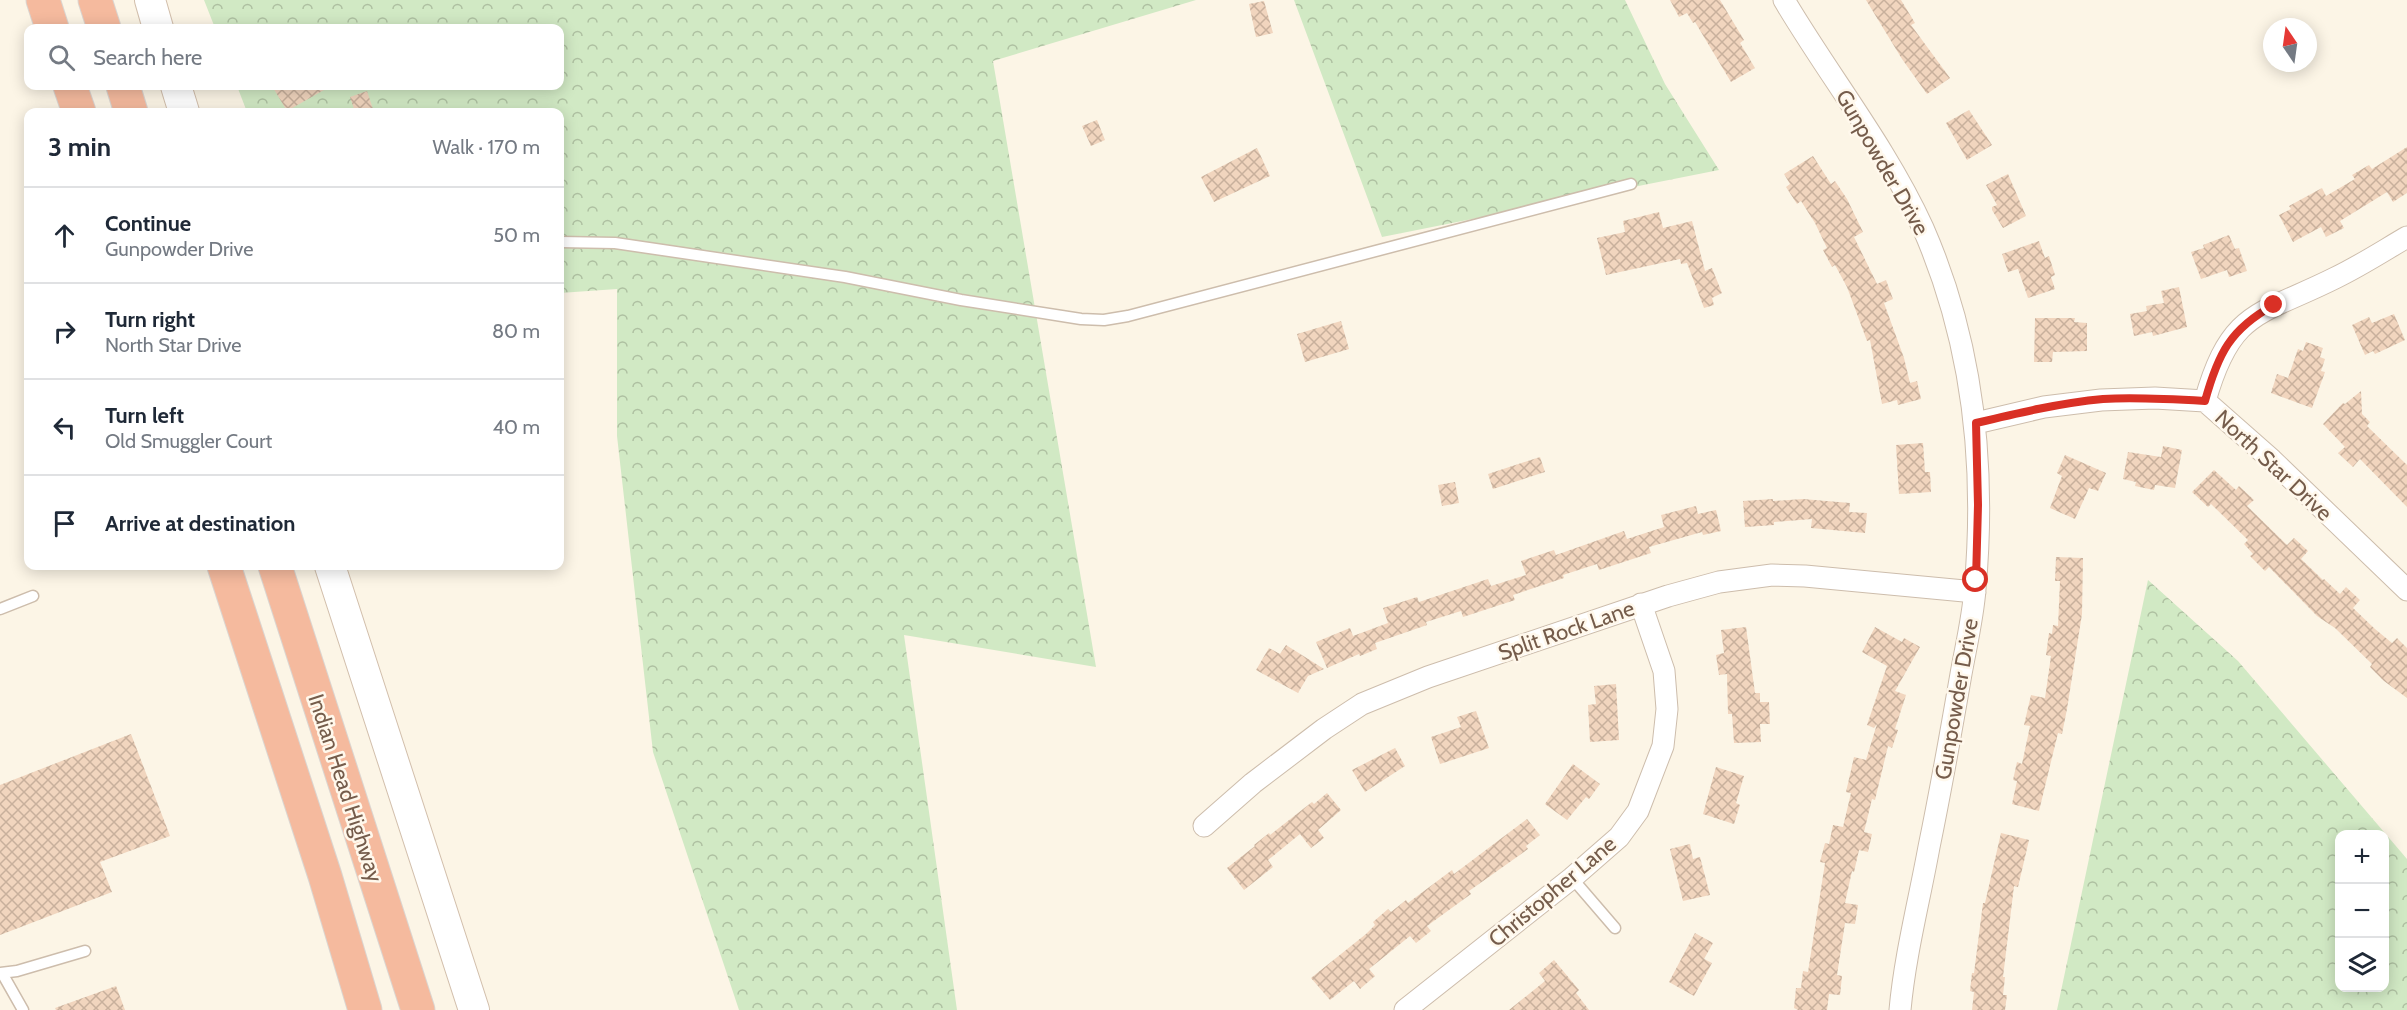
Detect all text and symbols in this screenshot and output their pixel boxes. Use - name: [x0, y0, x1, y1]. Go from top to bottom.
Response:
- north arrow: [2263, 18, 2317, 72]
- search box: [24, 24, 564, 90]
- icon: search: [45, 41, 78, 74]
- text: Search here: [93, 44, 202, 71]
- street label: Gunpowder Drive: [1830, 85, 1935, 240]
- text: 3 min: [48, 131, 111, 163]
- text: Walk · 170 m: [432, 135, 540, 159]
- text: Continue: [105, 210, 191, 237]
- icon: ahead: [48, 219, 81, 252]
- text: 50 m: [493, 223, 540, 247]
- text: Gunpowder Drive: [105, 237, 253, 261]
- route end: [2260, 291, 2286, 317]
- text: Turn right: [105, 306, 195, 333]
- icon: right: [48, 315, 81, 348]
- text: 80 m: [492, 319, 540, 343]
- text: North Star Drive: [105, 333, 242, 357]
- text: Turn left: [105, 402, 184, 429]
- street label: North Star Drive: [2210, 404, 2338, 526]
- icon: left: [48, 411, 81, 444]
- text: 40 m: [492, 415, 540, 439]
- text: Old Smuggler Court: [105, 429, 272, 453]
- icon: arrive: [48, 507, 81, 540]
- text: Arrive at destination: [105, 510, 295, 537]
- route start: [1962, 566, 1988, 592]
- street label: Split Rock Lane: [1495, 595, 1638, 666]
- street label: Gunpowder Drive: [1929, 616, 1984, 782]
- street label: Indian Head Highway: [302, 691, 389, 886]
- street label: Christopher Lane: [1483, 830, 1622, 953]
- map controls: [2335, 830, 2389, 992]
- button: +: [2335, 830, 2389, 884]
- button: −: [2335, 884, 2389, 938]
- button: layers: [2335, 938, 2389, 992]

